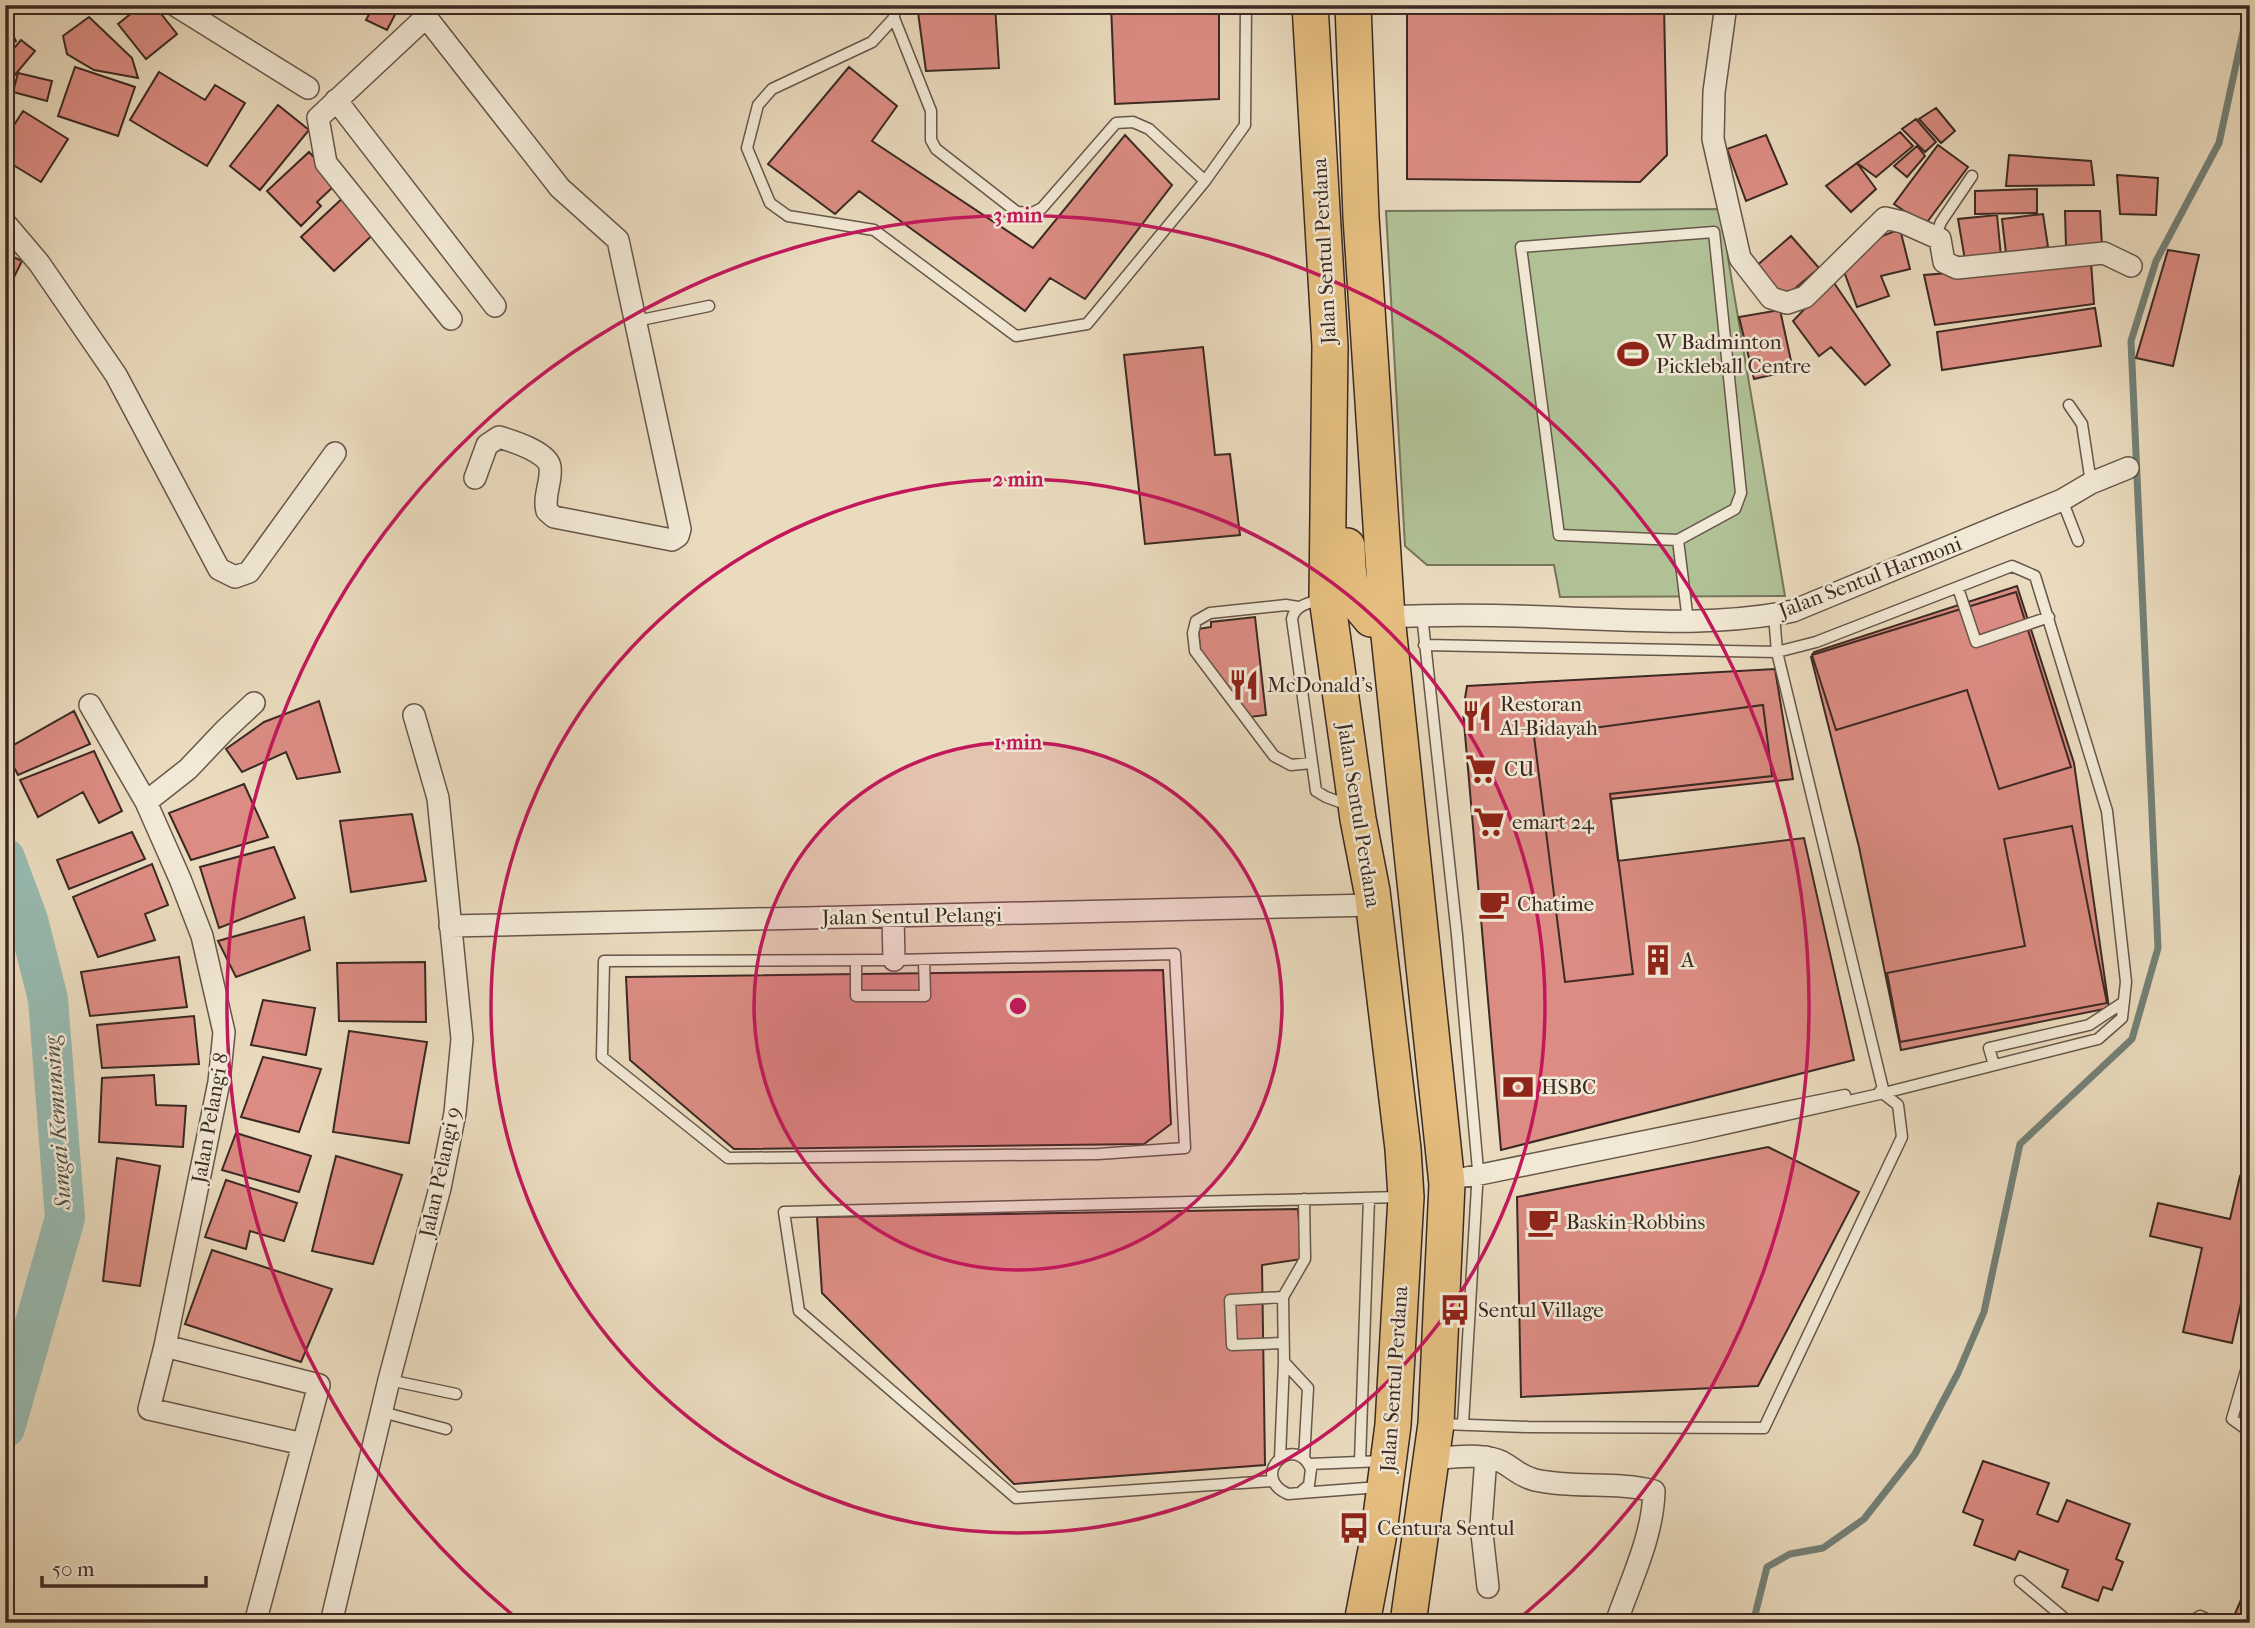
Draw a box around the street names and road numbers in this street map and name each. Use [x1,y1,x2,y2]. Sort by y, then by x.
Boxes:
street label: Jalan Sentul Perdana [1307,157,1341,347]
street label: Jalan Sentul Harmoni [1773,531,1965,624]
street label: Jalan Sentul Perdana [1332,719,1385,909]
street label: Jalan Sentul Pelangi [820,902,1002,930]
street label: Jalan Pelangi 8 [186,1051,233,1187]
street label: Jalan Pelangi 9 [414,1105,466,1241]
street label: Jalan Sentul Perdana [1375,1285,1413,1475]

